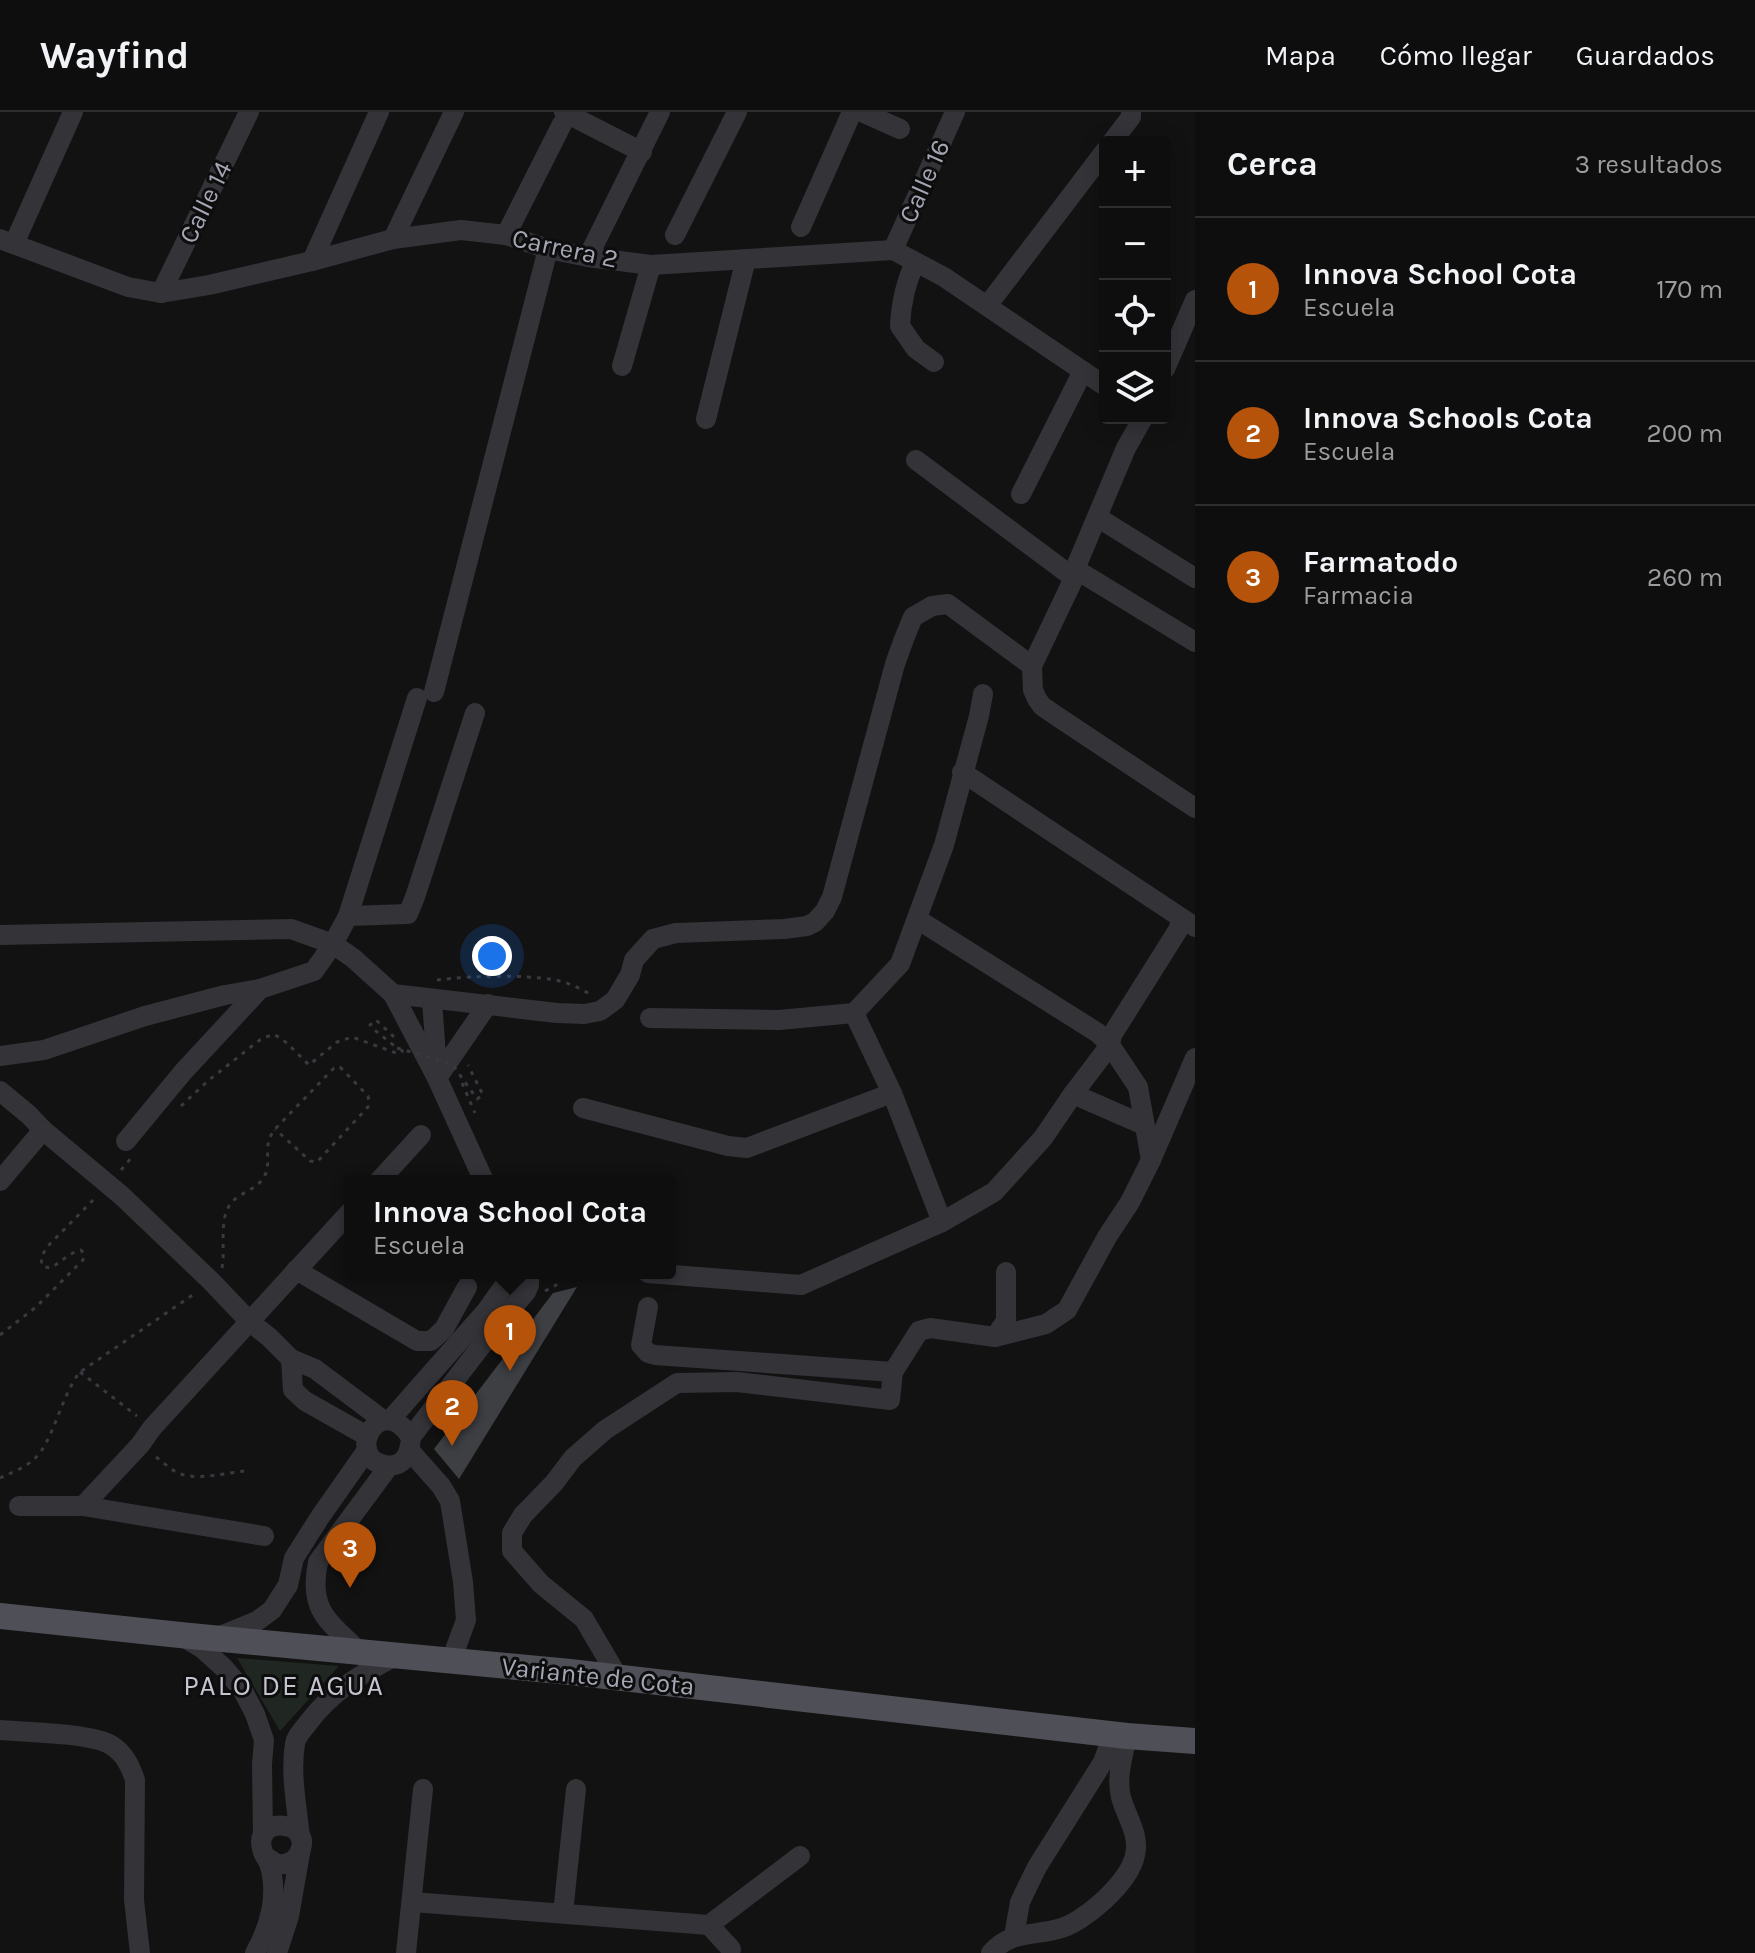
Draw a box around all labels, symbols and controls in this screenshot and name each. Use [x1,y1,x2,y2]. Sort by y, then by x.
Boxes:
text: Wayfind [40,33,189,78]
text: Mapa [1265,39,1336,72]
text: Cómo llegar [1380,39,1532,72]
text: Guardados [1576,39,1715,72]
street label: Calle 16 [892,135,956,228]
map controls [1099,136,1171,424]
button: + [1099,136,1171,208]
text: Cerca [1227,144,1318,184]
text: 3 resultados [1575,149,1723,180]
street label: Calle 14 [172,156,239,248]
button: − [1099,208,1171,280]
street label: Carrera 2 [509,222,621,275]
text: Innova School Cota [1303,256,1577,292]
text: 1 [1248,274,1258,305]
text: 170 m [1656,274,1723,305]
button: locate [1099,280,1171,352]
text: Escuela [1303,292,1395,323]
button: layers [1099,352,1171,424]
text: Innova Schools Cota [1303,400,1593,436]
text: 2 [1245,418,1261,449]
text: 200 m [1647,418,1723,449]
text: Escuela [1303,436,1395,467]
text: Farmatodo [1303,544,1458,580]
text: 3 [1245,562,1261,593]
text: 260 m [1647,562,1723,593]
text: Farmacia [1303,580,1414,611]
your location [472,936,512,976]
popup [344,1175,676,1279]
text: Innova School Cota [373,1194,647,1230]
text: Escuela [373,1230,465,1261]
pin: 1 [484,1305,536,1371]
pin: 2 [426,1380,478,1446]
pin: 3 [324,1522,376,1588]
street label: Variante de Cota [500,1651,696,1702]
district label: PALO DE AGUA [183,1669,385,1702]

